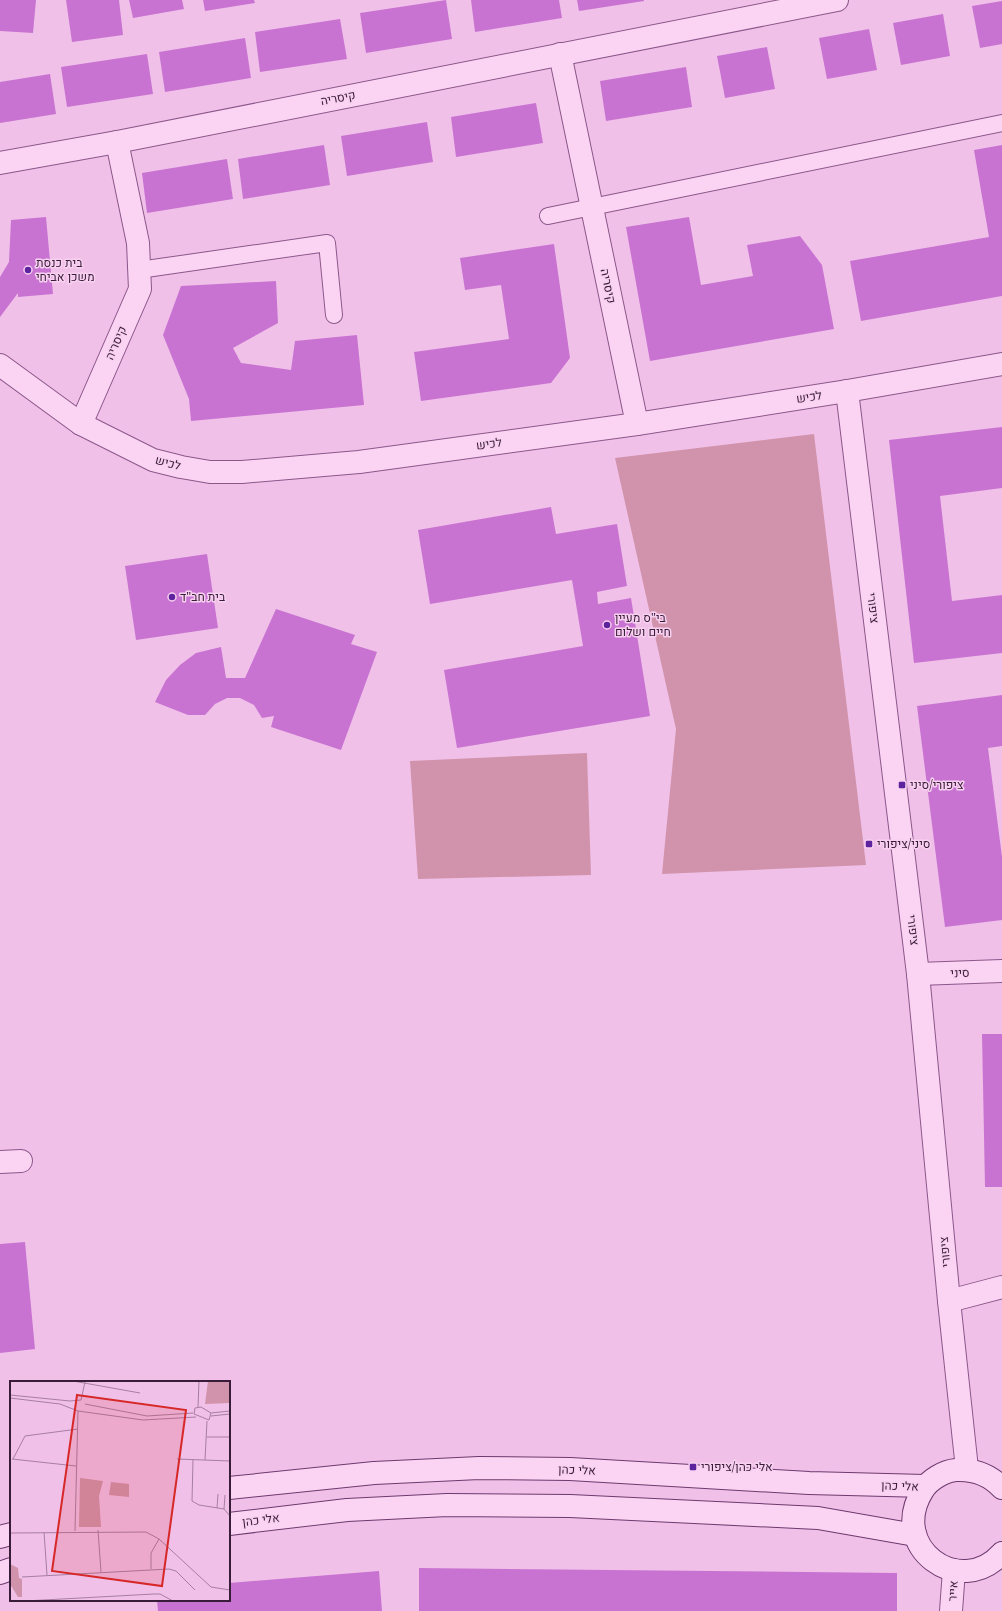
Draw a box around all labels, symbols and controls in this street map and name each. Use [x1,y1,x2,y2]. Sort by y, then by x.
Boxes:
street label: קיסריה [319,86,357,109]
place label: בית כנסת משכן אביחי [36,254,95,285]
marker: בית כנסת משכן אביחי [23,265,33,275]
street label: קיסריה [597,267,620,305]
street label: קיסריה [101,323,130,362]
street label: לכיש [795,386,823,407]
street label: לכיש [475,433,503,454]
street label: לכיש [153,451,183,474]
place label: בית חב"ד [180,588,226,605]
marker: בית חב"ד [167,592,177,602]
street label: ציפורי [863,592,884,625]
place label: בי"ס מעיין חיים ושלום [615,609,671,640]
marker: בי"ס מעיין חיים ושלום [602,620,612,630]
place label: ציפורי/סיני [910,776,964,793]
marker: ציפורי/סיני [897,780,907,790]
place label: סיני/ציפורי [877,835,930,852]
marker: סיני/ציפורי [864,839,874,849]
street label: ציפורי [903,914,924,947]
street label: סיני [950,964,970,981]
street label: ציפורי [935,1236,954,1268]
inset map [10,1381,230,1601]
place label: אלי כהן/ציפורי [701,1458,773,1475]
street label: אלי כהן [558,1460,596,1479]
marker: אלי כהן/ציפורי [688,1462,698,1472]
street label: אלי כהן [881,1476,919,1495]
street label: אלי כהן [241,1509,281,1530]
street label: אייר [943,1580,962,1602]

